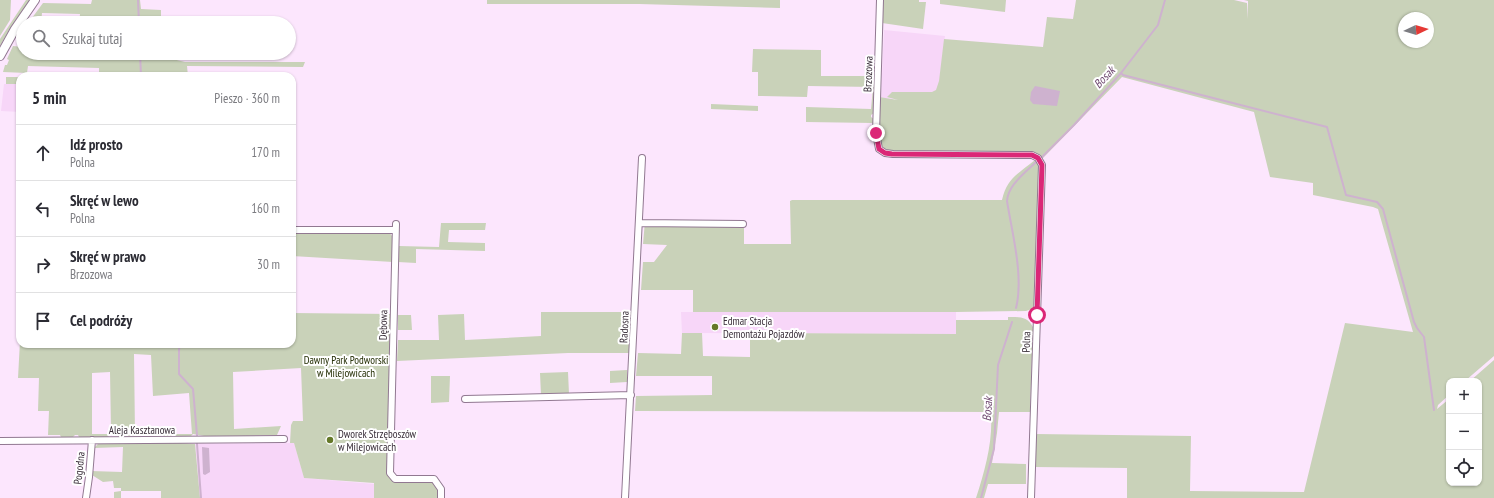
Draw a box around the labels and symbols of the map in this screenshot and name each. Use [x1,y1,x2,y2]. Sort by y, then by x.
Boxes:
north arrow [1398,12,1434,48]
street label: Brzozowa [860,56,876,92]
water label: Bosak [1090,62,1119,91]
route end [867,124,885,142]
route start [1028,306,1046,324]
street label: Dębowa [376,310,390,340]
street label: Radosna [616,311,632,343]
place label: Edmar Stacja Demontażu Pojazdów [723,314,805,341]
marker: Edmar Stacja Demontażu Pojazdów [710,322,720,332]
street label: Polna [1019,331,1033,353]
park label: Dawny Park Podworski w Milejowicach [304,353,388,380]
water label: Bosak [979,395,995,422]
street label: Aleja Kasztanowa [109,423,175,437]
place label: Dworek Strzęboszów w Milejowicach [338,427,417,454]
marker: Dworek Strzęboszów w Milejowicach [325,435,335,445]
street label: Pogodna [70,451,88,485]

